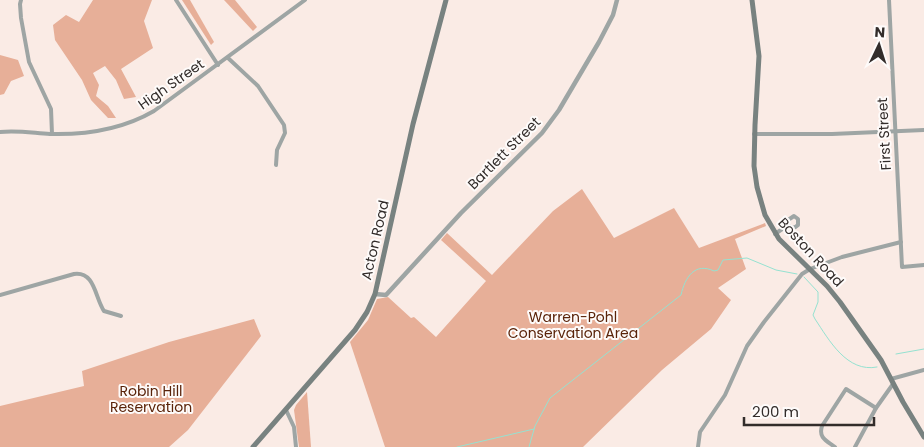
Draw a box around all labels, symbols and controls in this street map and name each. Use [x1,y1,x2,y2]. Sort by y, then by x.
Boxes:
north arrow [854,20,904,70]
text: N [874,22,886,42]
street label: High Street [134,54,208,114]
street label: First Street [872,97,896,171]
street label: Bartlett Street [463,112,545,194]
street label: Acton Road [356,198,394,282]
street label: Boston Road [774,213,848,291]
park label: Warren-Pohl Conservation Area [508,307,638,343]
park label: Robin Hill Reservation [110,381,192,417]
scale bar [744,394,874,426]
text: 200 m [752,401,799,422]

